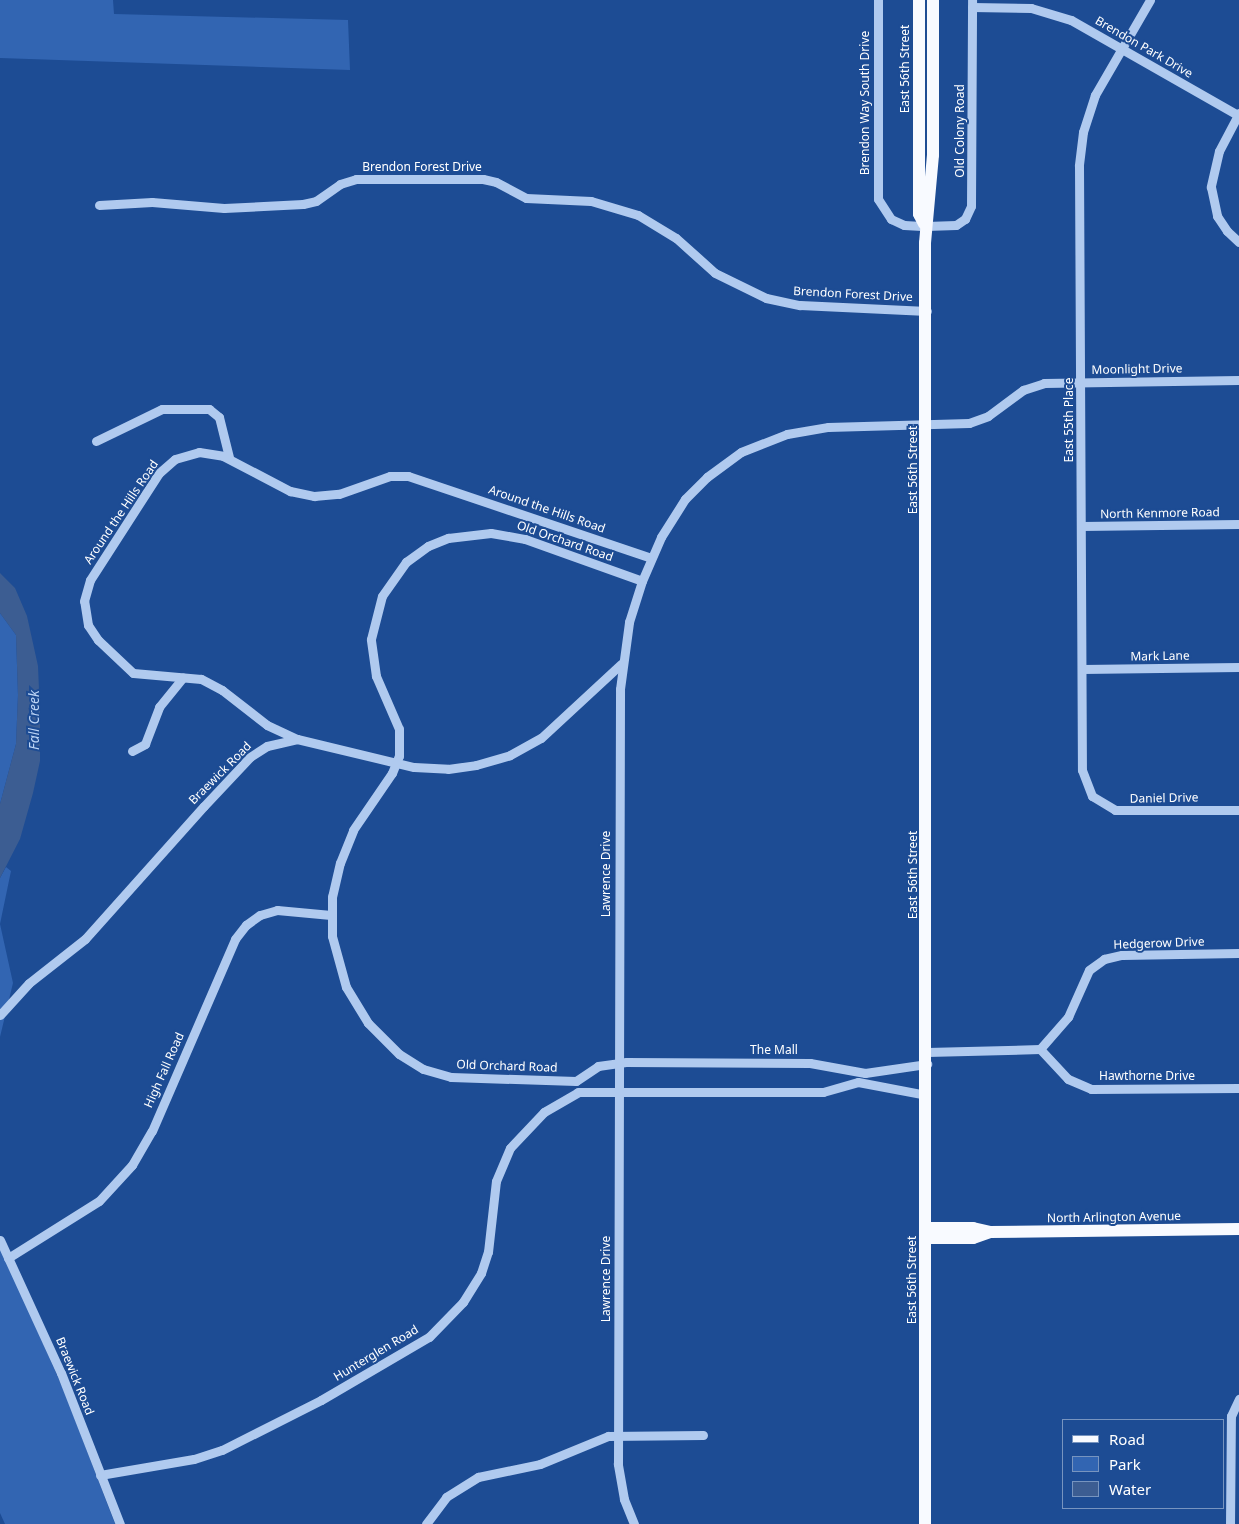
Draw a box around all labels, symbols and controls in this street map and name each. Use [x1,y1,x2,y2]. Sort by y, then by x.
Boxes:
street label: Brendon Park Drive [1093,13,1195,81]
street label: East 56th Street [898,25,912,113]
street label: Brendon Way South Drive [858,31,872,175]
street label: Old Colony Road [953,84,967,178]
street label: Brendon Forest Drive [362,160,482,174]
street label: Brendon Forest Drive [793,284,913,304]
street label: Moonlight Drive [1091,361,1183,377]
street label: East 55th Place [1062,378,1076,462]
street label: East 56th Street [906,426,920,514]
street label: Around the Hills Road [81,457,161,567]
street label: Around the Hills Road [487,482,607,536]
street label: North Kenmore Road [1100,505,1220,521]
street label: Old Orchard Road [515,518,615,564]
street label: Mark Lane [1130,648,1190,664]
water label: Fall Creek [26,690,42,750]
street label: Braewick Road [186,739,254,807]
street label: Daniel Drive [1130,790,1198,806]
street label: Lawrence Drive [599,831,613,917]
street label: East 56th Street [906,831,920,919]
street label: Hedgerow Drive [1113,934,1205,952]
street label: High Fall Road [141,1030,187,1110]
street label: The Mall [750,1043,798,1057]
street label: Old Orchard Road [456,1057,558,1075]
street label: Hawthorne Drive [1099,1069,1195,1083]
street label: North Arlington Avenue [1047,1209,1181,1225]
street label: Lawrence Drive [599,1236,613,1322]
street label: East 56th Street [905,1236,919,1324]
street label: Hunterglen Road [331,1322,421,1384]
street label: Braewick Road [53,1335,97,1417]
legend [1062,1419,1224,1509]
text: Road [1109,1429,1145,1449]
text: Park [1109,1454,1141,1474]
text: Water [1109,1479,1151,1499]

